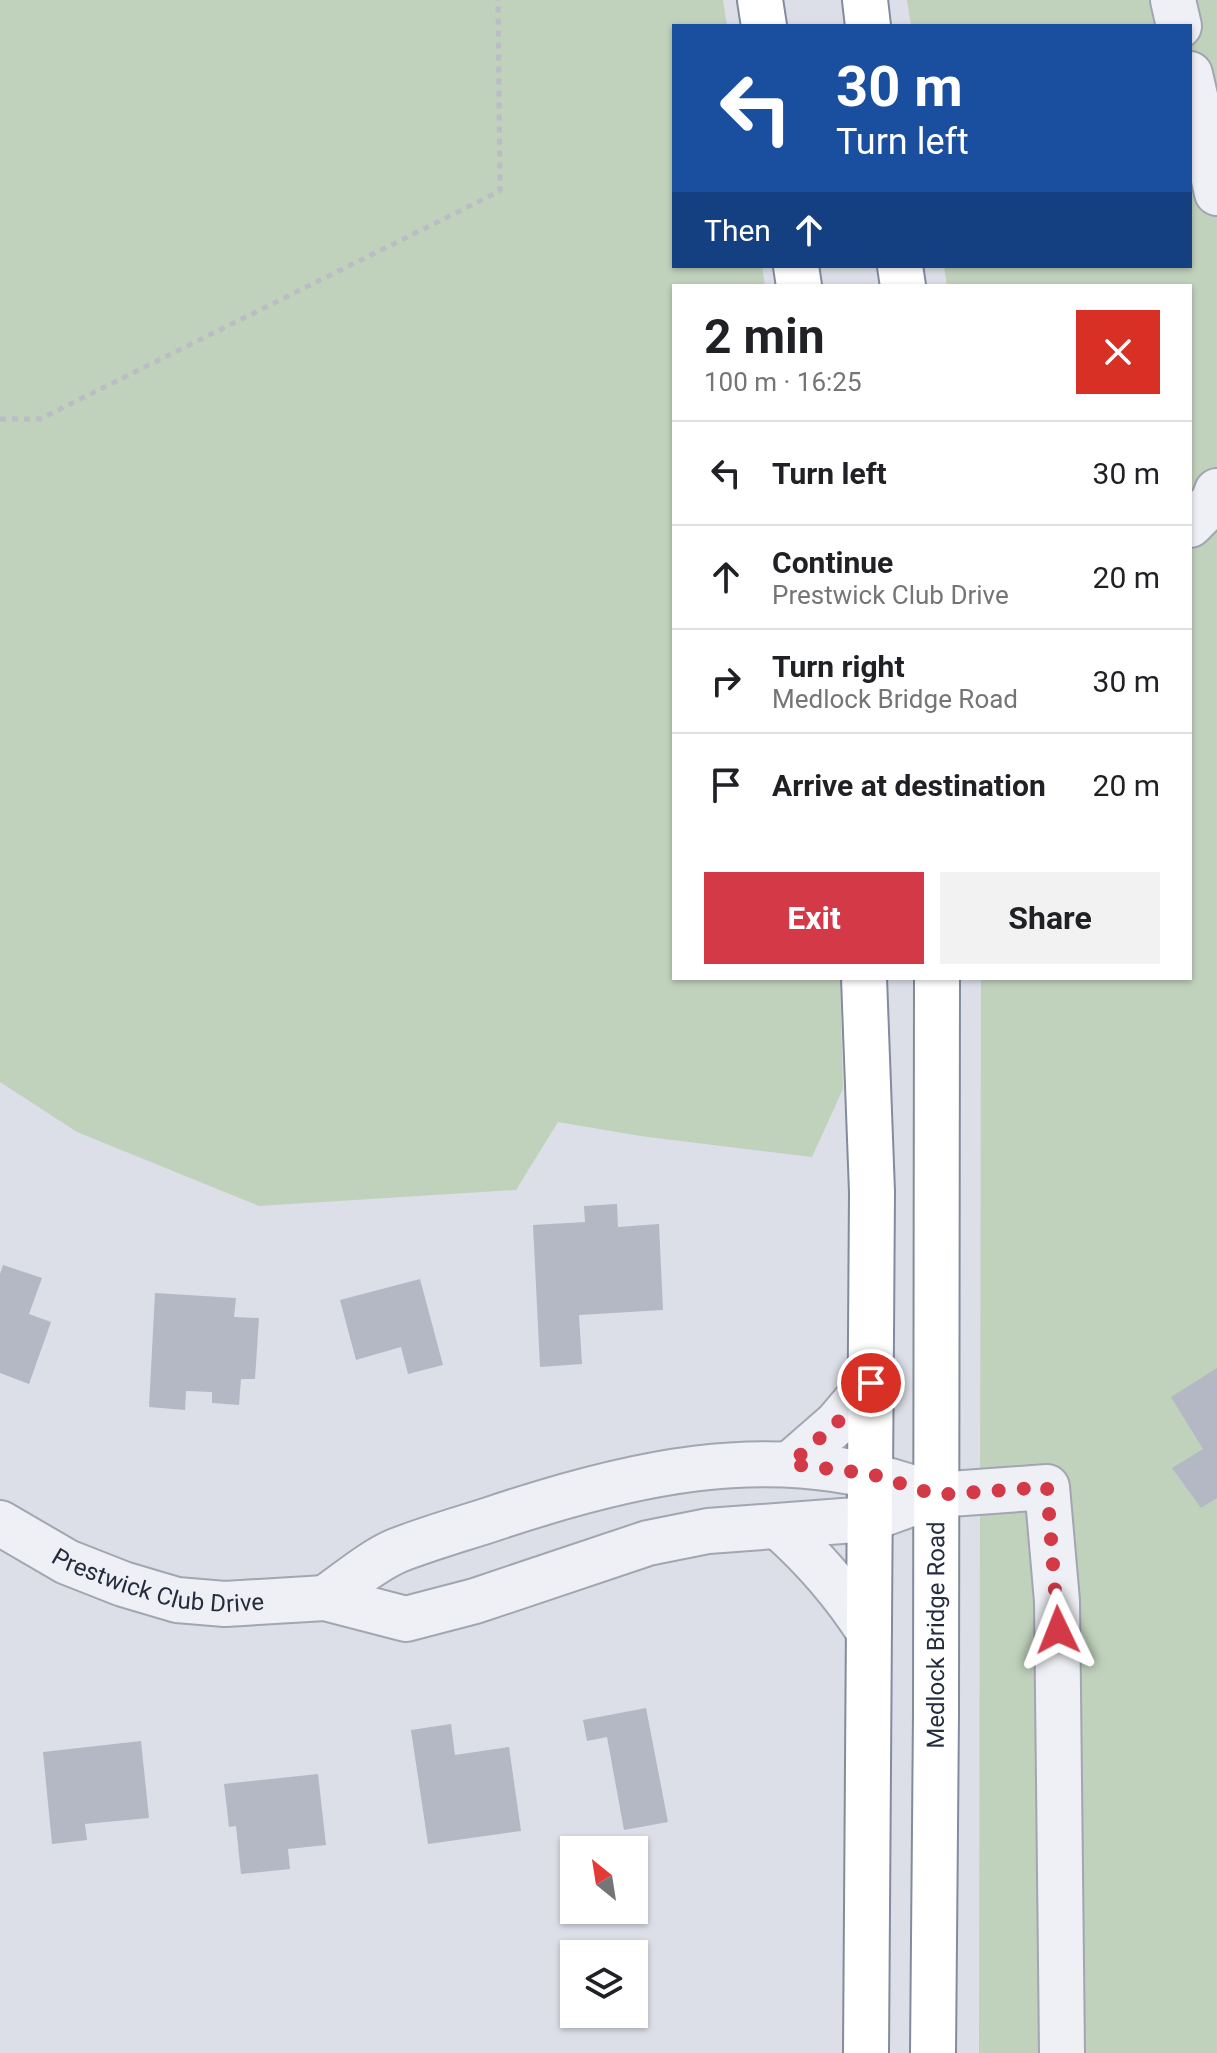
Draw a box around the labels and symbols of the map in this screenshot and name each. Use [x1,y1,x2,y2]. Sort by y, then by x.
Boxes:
pin [837,1349,905,1417]
street label: Medlock Bridge Road [922,1521,950,1749]
street label: Prestwick Club Drive [47,1542,265,1618]
position arrow [1016,1588,1100,1672]
north arrow [560,1836,648,1924]

